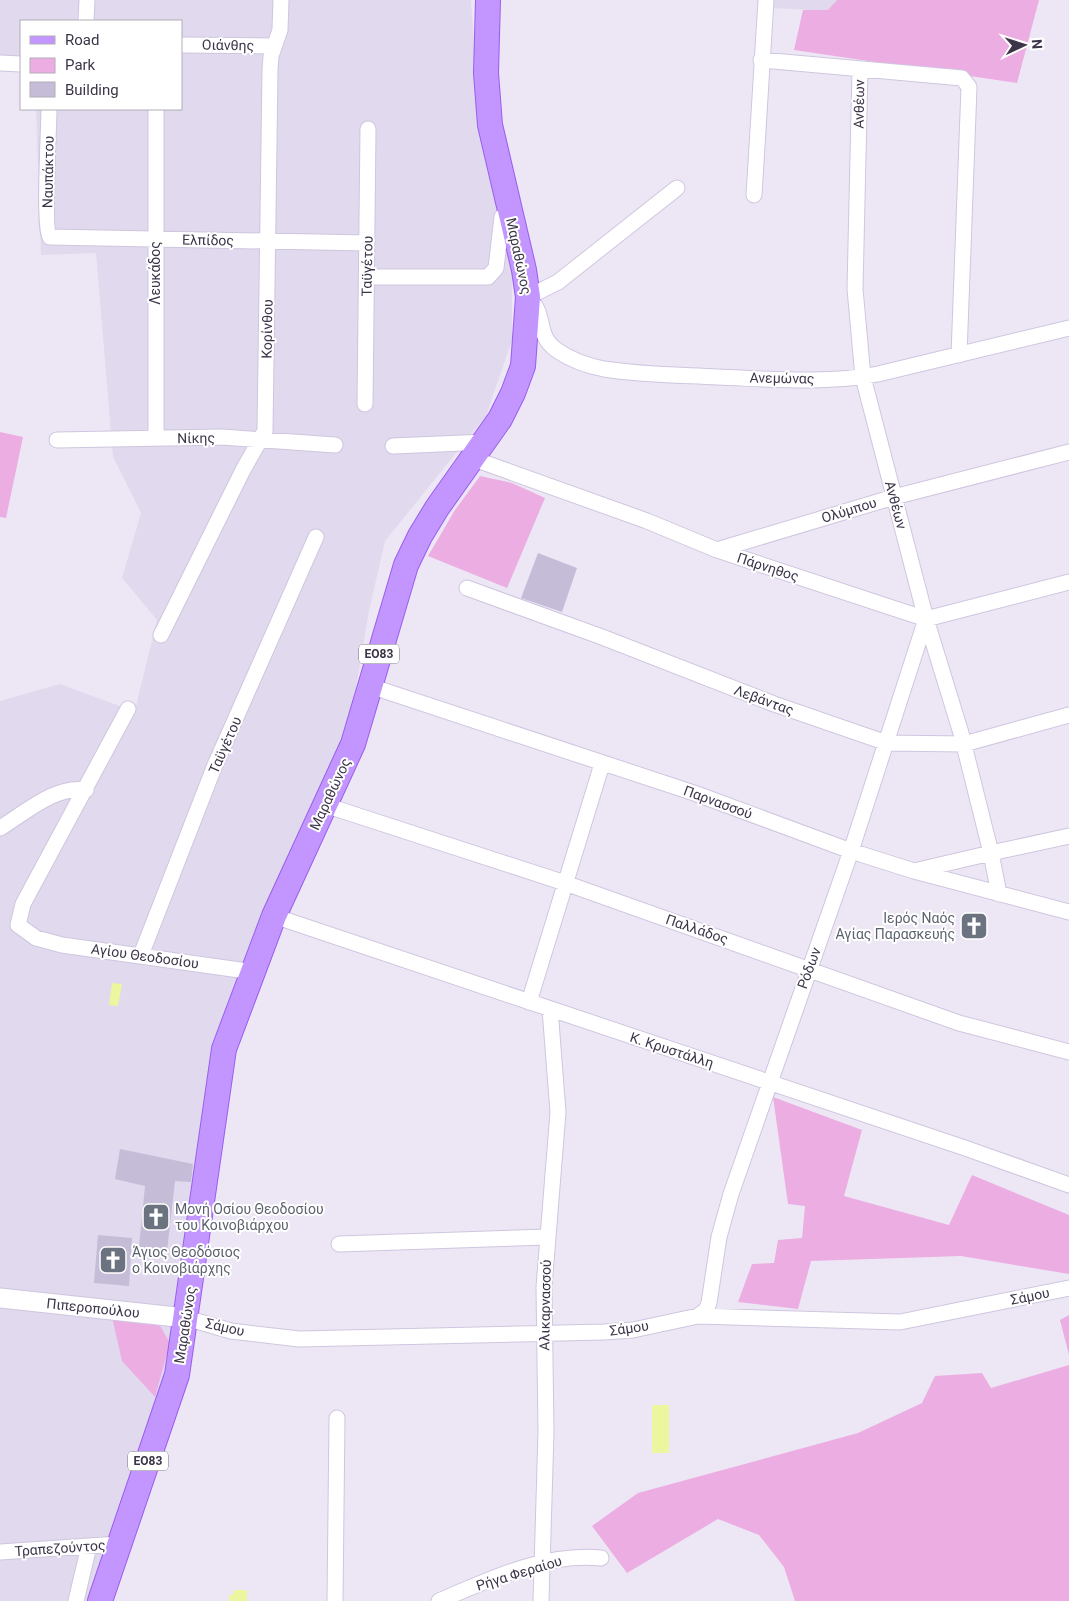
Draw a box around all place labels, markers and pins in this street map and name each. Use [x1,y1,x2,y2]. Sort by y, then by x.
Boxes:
place label: Ιερός Ναός Αγίας Παρασκευής [836,910,955,942]
church icon: Ιερός Ναός Αγίας Παρασκευής [959,911,989,941]
place label: Μονή Οσίου Θεοδοσίου του Κοινοβιάρχου [175,1201,324,1233]
church icon: Μονή Οσίου Θεοδοσίου του Κοινοβιάρχου [141,1202,171,1232]
place label: Άγιος Θεοδόσιος ο Κοινοβιάρχης [132,1244,240,1276]
church icon: Άγιος Θεοδόσιος ο Κοινοβιάρχης [98,1245,128,1275]

